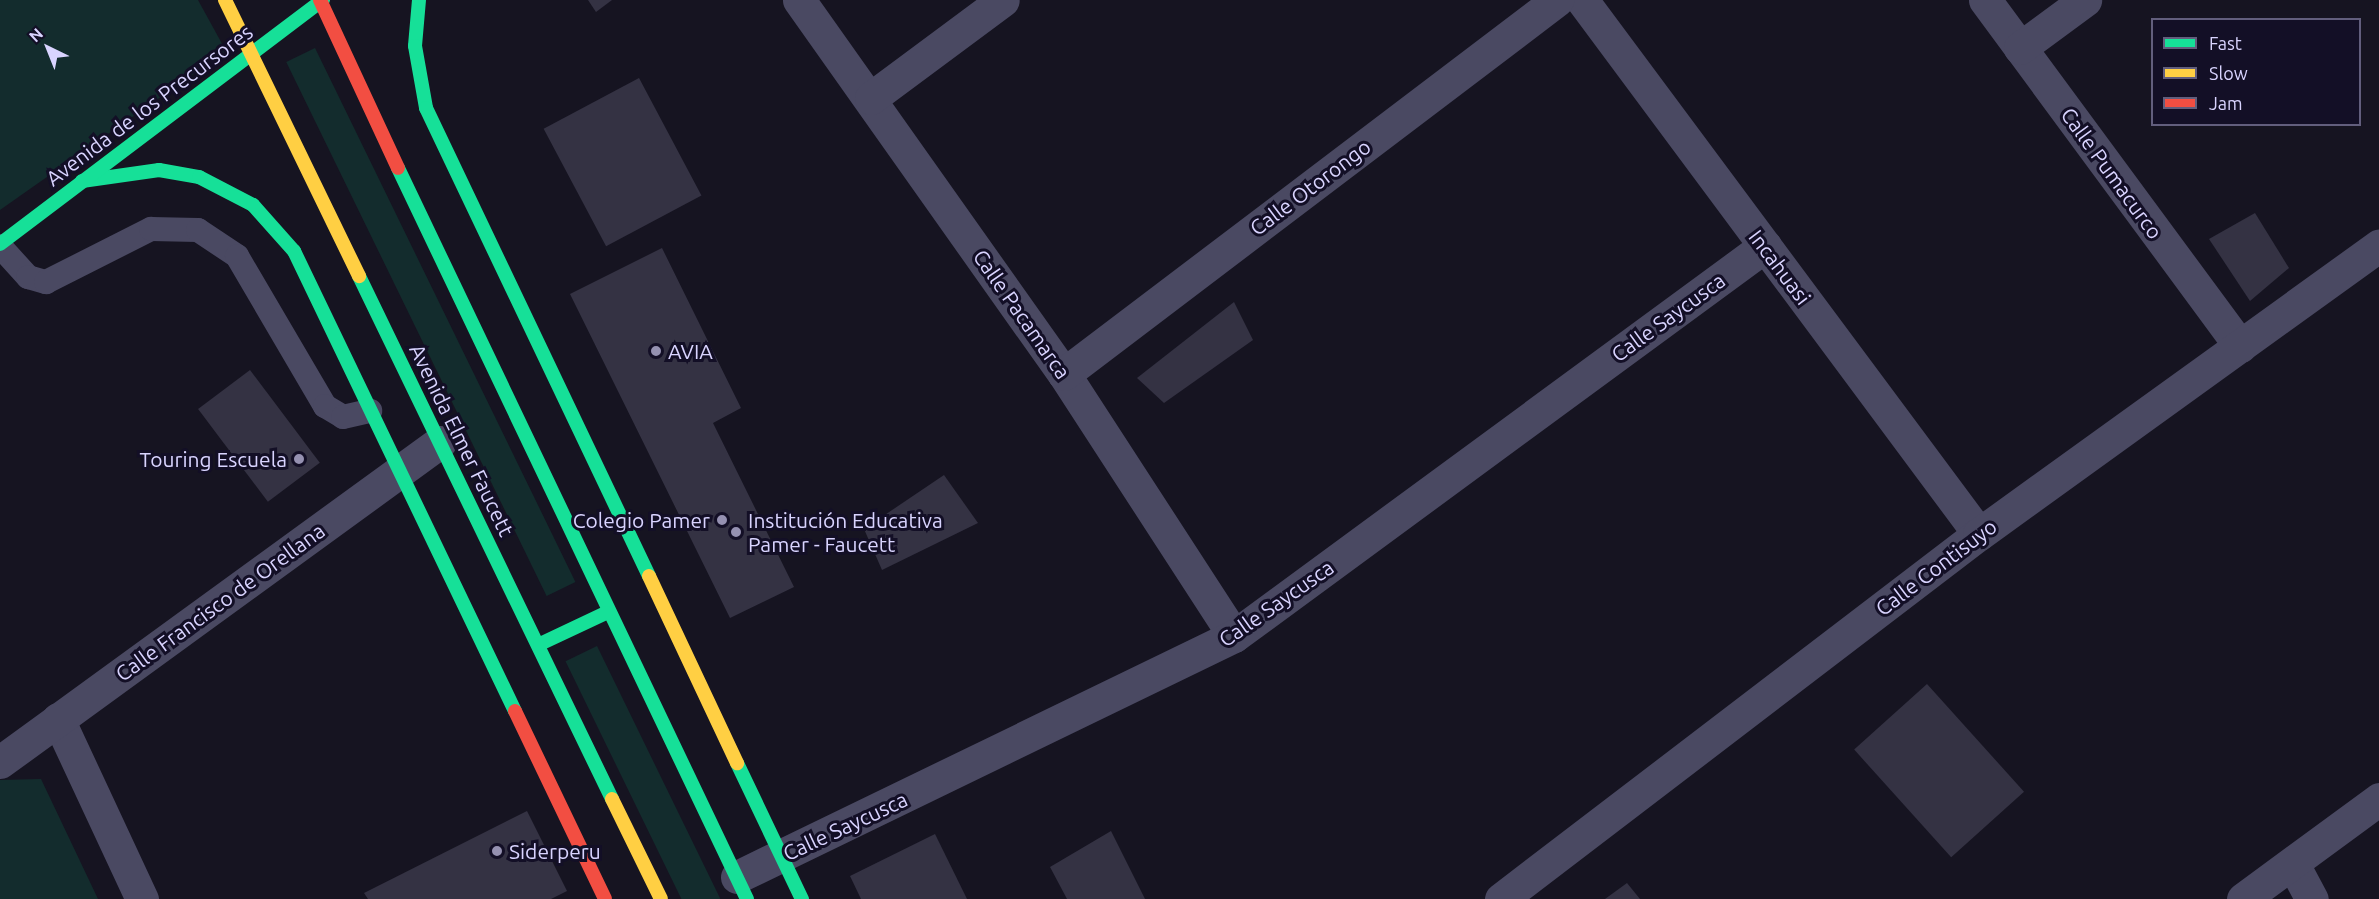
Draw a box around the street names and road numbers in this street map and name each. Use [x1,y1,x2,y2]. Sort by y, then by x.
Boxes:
street label: Avenida de los Precursores [41,19,257,191]
street label: Calle Pumacurco [2056,102,2168,244]
street label: Calle Otorongo [1245,133,1375,241]
street label: Incahuasi [1744,225,1816,309]
street label: Calle Pacamarca [968,244,1076,384]
street label: Calle Saycusca [1606,267,1730,367]
street label: Avenida Elmer Faucett [404,340,520,540]
street label: Calle Contisuyo [1871,513,2001,621]
street label: Calle Francisco de Orellana [110,518,330,686]
street label: Calle Saycusca [1214,554,1338,652]
street label: Calle Saycusca [779,786,911,866]

